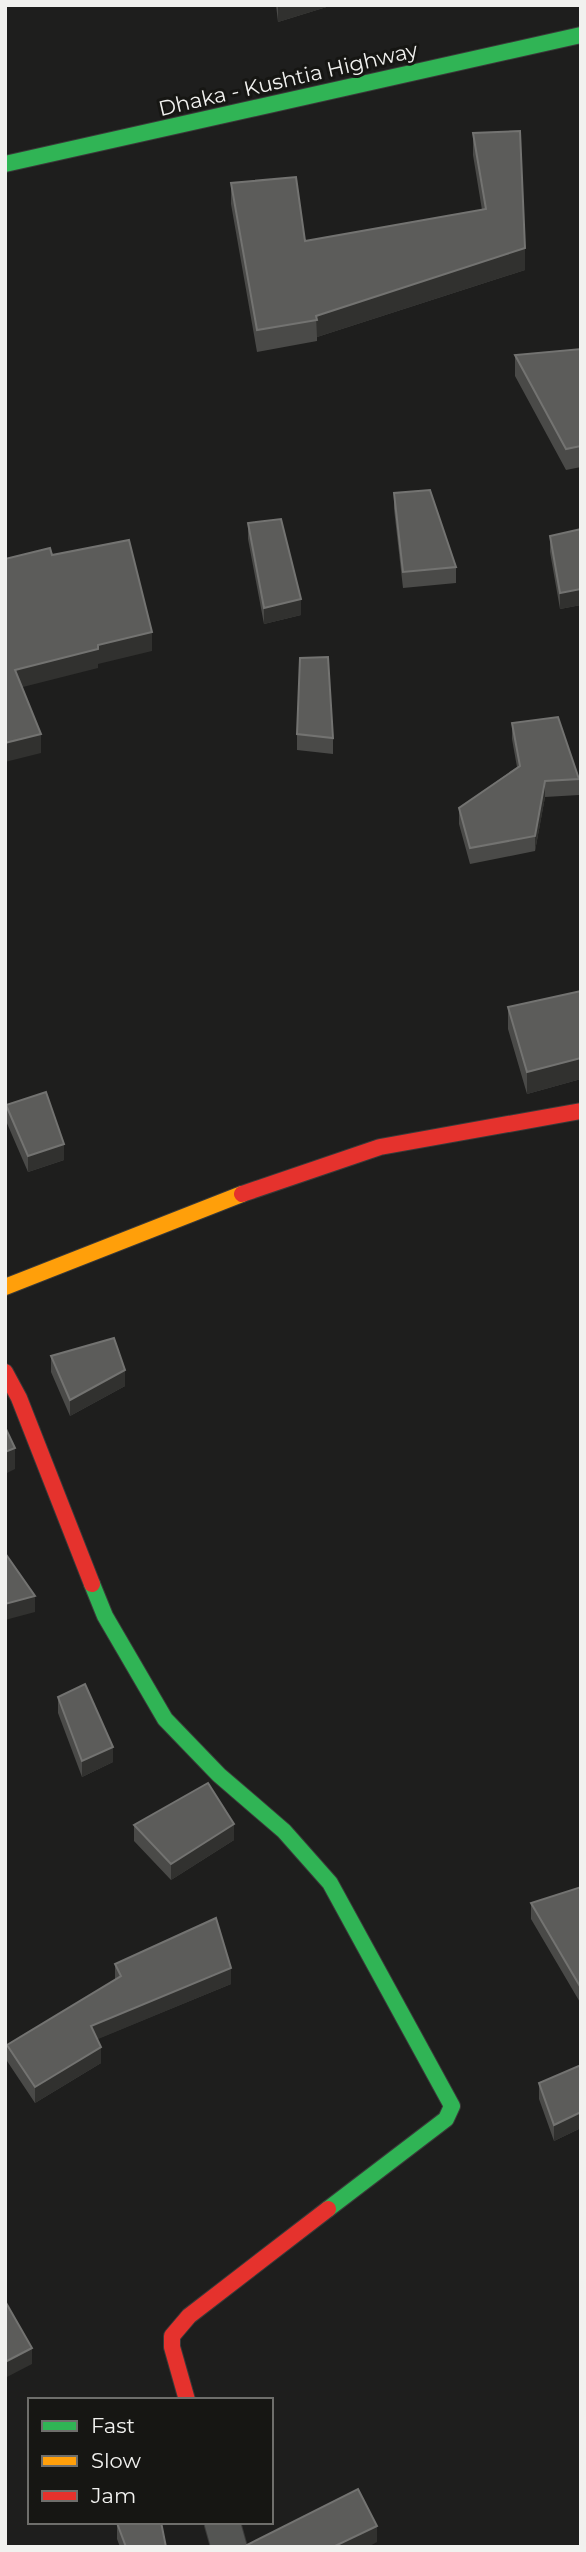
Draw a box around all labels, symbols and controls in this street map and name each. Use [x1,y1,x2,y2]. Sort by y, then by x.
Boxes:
street label: Dhaka - Kushtia Highway [156,37,421,121]
legend [28,2398,273,2524]
text: Fast [91,2413,135,2438]
text: Slow [91,2448,141,2473]
text: Jam [90,2483,136,2508]

